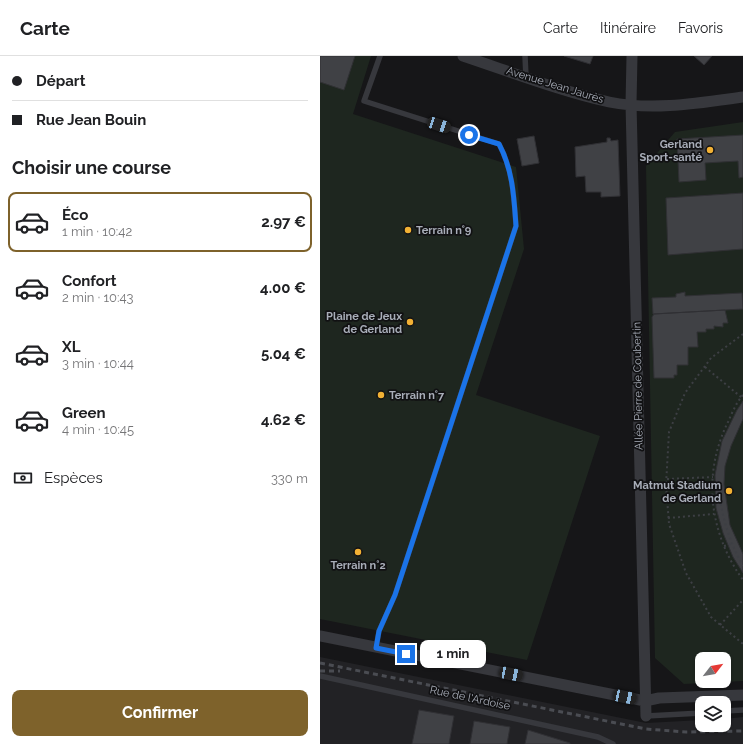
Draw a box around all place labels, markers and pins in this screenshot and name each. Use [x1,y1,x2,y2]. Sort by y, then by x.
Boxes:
place label: Gerland Sport-santé [639,138,702,164]
marker: Gerland Sport-santé [705,145,715,155]
place label: Terrain n°9 [416,224,472,237]
marker: Terrain n°9 [403,225,413,235]
place label: Plaine de Jeux de Gerland [326,310,402,336]
marker: Plaine de Jeux de Gerland [405,317,415,327]
place label: Terrain n°7 [389,389,445,402]
marker: Terrain n°7 [376,390,386,400]
place label: Matmut Stadium de Gerland [633,479,721,505]
marker: Matmut Stadium de Gerland [724,486,734,496]
marker: Terrain n°2 [353,547,363,557]
place label: Terrain n°2 [330,559,386,572]

